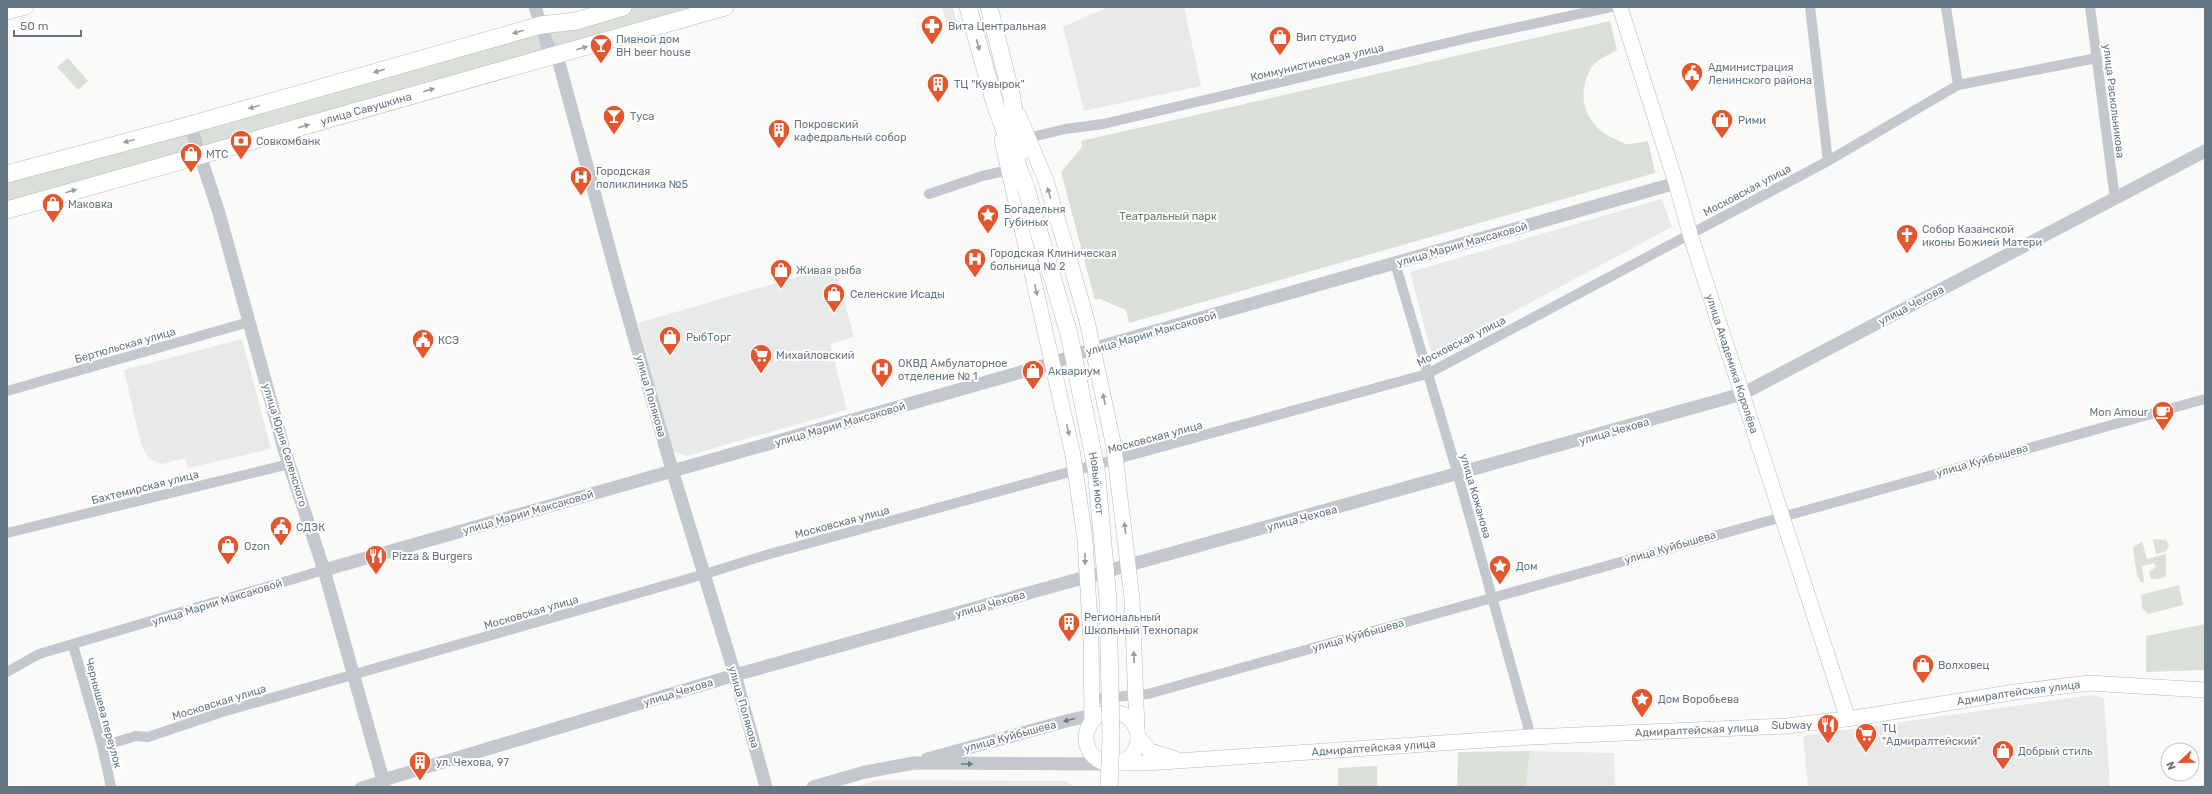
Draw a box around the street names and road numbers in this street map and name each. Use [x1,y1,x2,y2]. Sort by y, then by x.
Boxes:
street label: Коммунистическая улица [1249,41,1385,84]
street label: улица Раскольникова [2100,43,2127,159]
street label: улица Савушкина [319,90,413,128]
street label: Московская улица [1701,162,1793,219]
street label: улица Марии Максаковой [1395,220,1529,269]
street label: улица Чехова [1876,283,1946,328]
street label: улица Академика Королёва [1703,292,1761,435]
street label: улица Марии Максаковой [1084,309,1218,358]
street label: Московская улица [1415,313,1508,369]
street label: Бертюльская улица [73,325,177,366]
street label: улица Полякова [633,354,668,439]
street label: улица Юрия Селенского [260,382,310,508]
street label: улица Марии Максаковой [773,400,907,449]
street label: улица Чехова [1578,415,1651,448]
street label: Московская улица [1106,419,1204,456]
street label: улица Куйбышева [1935,441,2029,480]
street label: Новый мост [1086,451,1106,515]
street label: улица Кожанова [1457,452,1494,540]
street label: Бахтемирская улица [90,468,200,507]
street label: улица Марии Максаковой [461,488,595,537]
street label: улица Чехова [1266,503,1339,534]
street label: Московская улица [793,504,891,541]
street label: улица Куйбышева [1623,528,1717,567]
street label: улица Марии Максаковой [150,576,284,629]
street label: улица Чехова [954,588,1027,621]
street label: Московская улица [482,593,580,632]
street label: улица Куйбышева [1311,616,1405,655]
street label: Чернышева переулок [83,657,125,770]
street label: улица Полякова [726,665,761,750]
street label: улица Чехова [642,676,715,709]
street label: Адмиралтейская улица [1956,678,2081,708]
street label: Московская улица [171,682,268,723]
street label: улица Куйбышева [963,718,1058,755]
street label: Адмиралтейская улица [1635,721,1759,740]
street label: Адмиралтейская улица [1311,737,1436,759]

